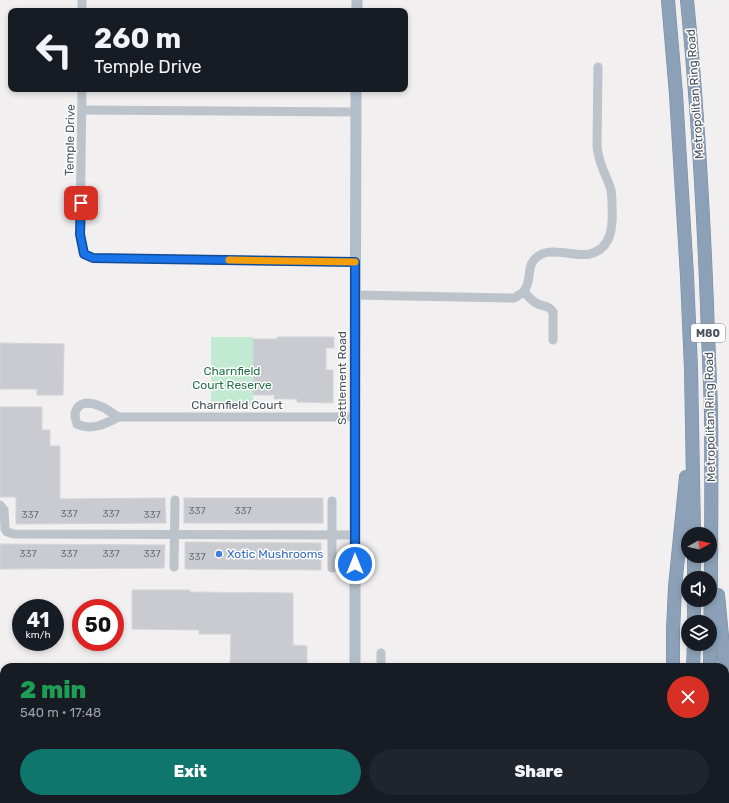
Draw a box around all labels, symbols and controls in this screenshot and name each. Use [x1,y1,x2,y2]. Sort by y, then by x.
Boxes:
text: 260 m [94,22,181,55]
icon: left [28,24,80,76]
street label: Metropolitan Ring Road [683,29,707,159]
text: Temple Drive [94,56,202,78]
street label: Temple Drive [62,104,78,176]
pin [64,186,98,220]
icon: arrive [70,192,92,214]
road number: M80 [691,324,725,342]
street label: Settlement Road [335,331,349,425]
street label: Metropolitan Ring Road [702,352,718,482]
park label: Charnfield Court Reserve [192,364,272,392]
street label: Charnfield Court [191,398,283,412]
house number: 337 [188,505,206,517]
house number: 337 [234,505,252,517]
house number: 337 [60,508,78,520]
house number: 337 [102,508,120,520]
house number: 337 [21,509,39,521]
house number: 337 [143,509,161,521]
north arrow [681,527,717,563]
map controls [681,527,717,651]
position arrow [334,543,376,585]
place label: Xotic Mushrooms [227,547,324,561]
house number: 337 [19,548,37,560]
house number: 337 [60,548,78,560]
house number: 337 [102,548,120,560]
house number: 337 [143,548,161,560]
marker: Xotic Mushrooms [214,549,224,559]
house number: 337 [188,551,206,563]
button: sound [681,571,717,607]
speed limit sign: 50 [72,599,124,651]
text: 41 [26,608,50,632]
button: layers [681,615,717,651]
text: km/h [26,629,50,641]
text: 2 min [20,676,86,704]
button: close [667,676,709,718]
text: 540 m · 17:48 [20,705,101,720]
button: Exit [20,749,361,795]
button: Share [369,749,709,795]

